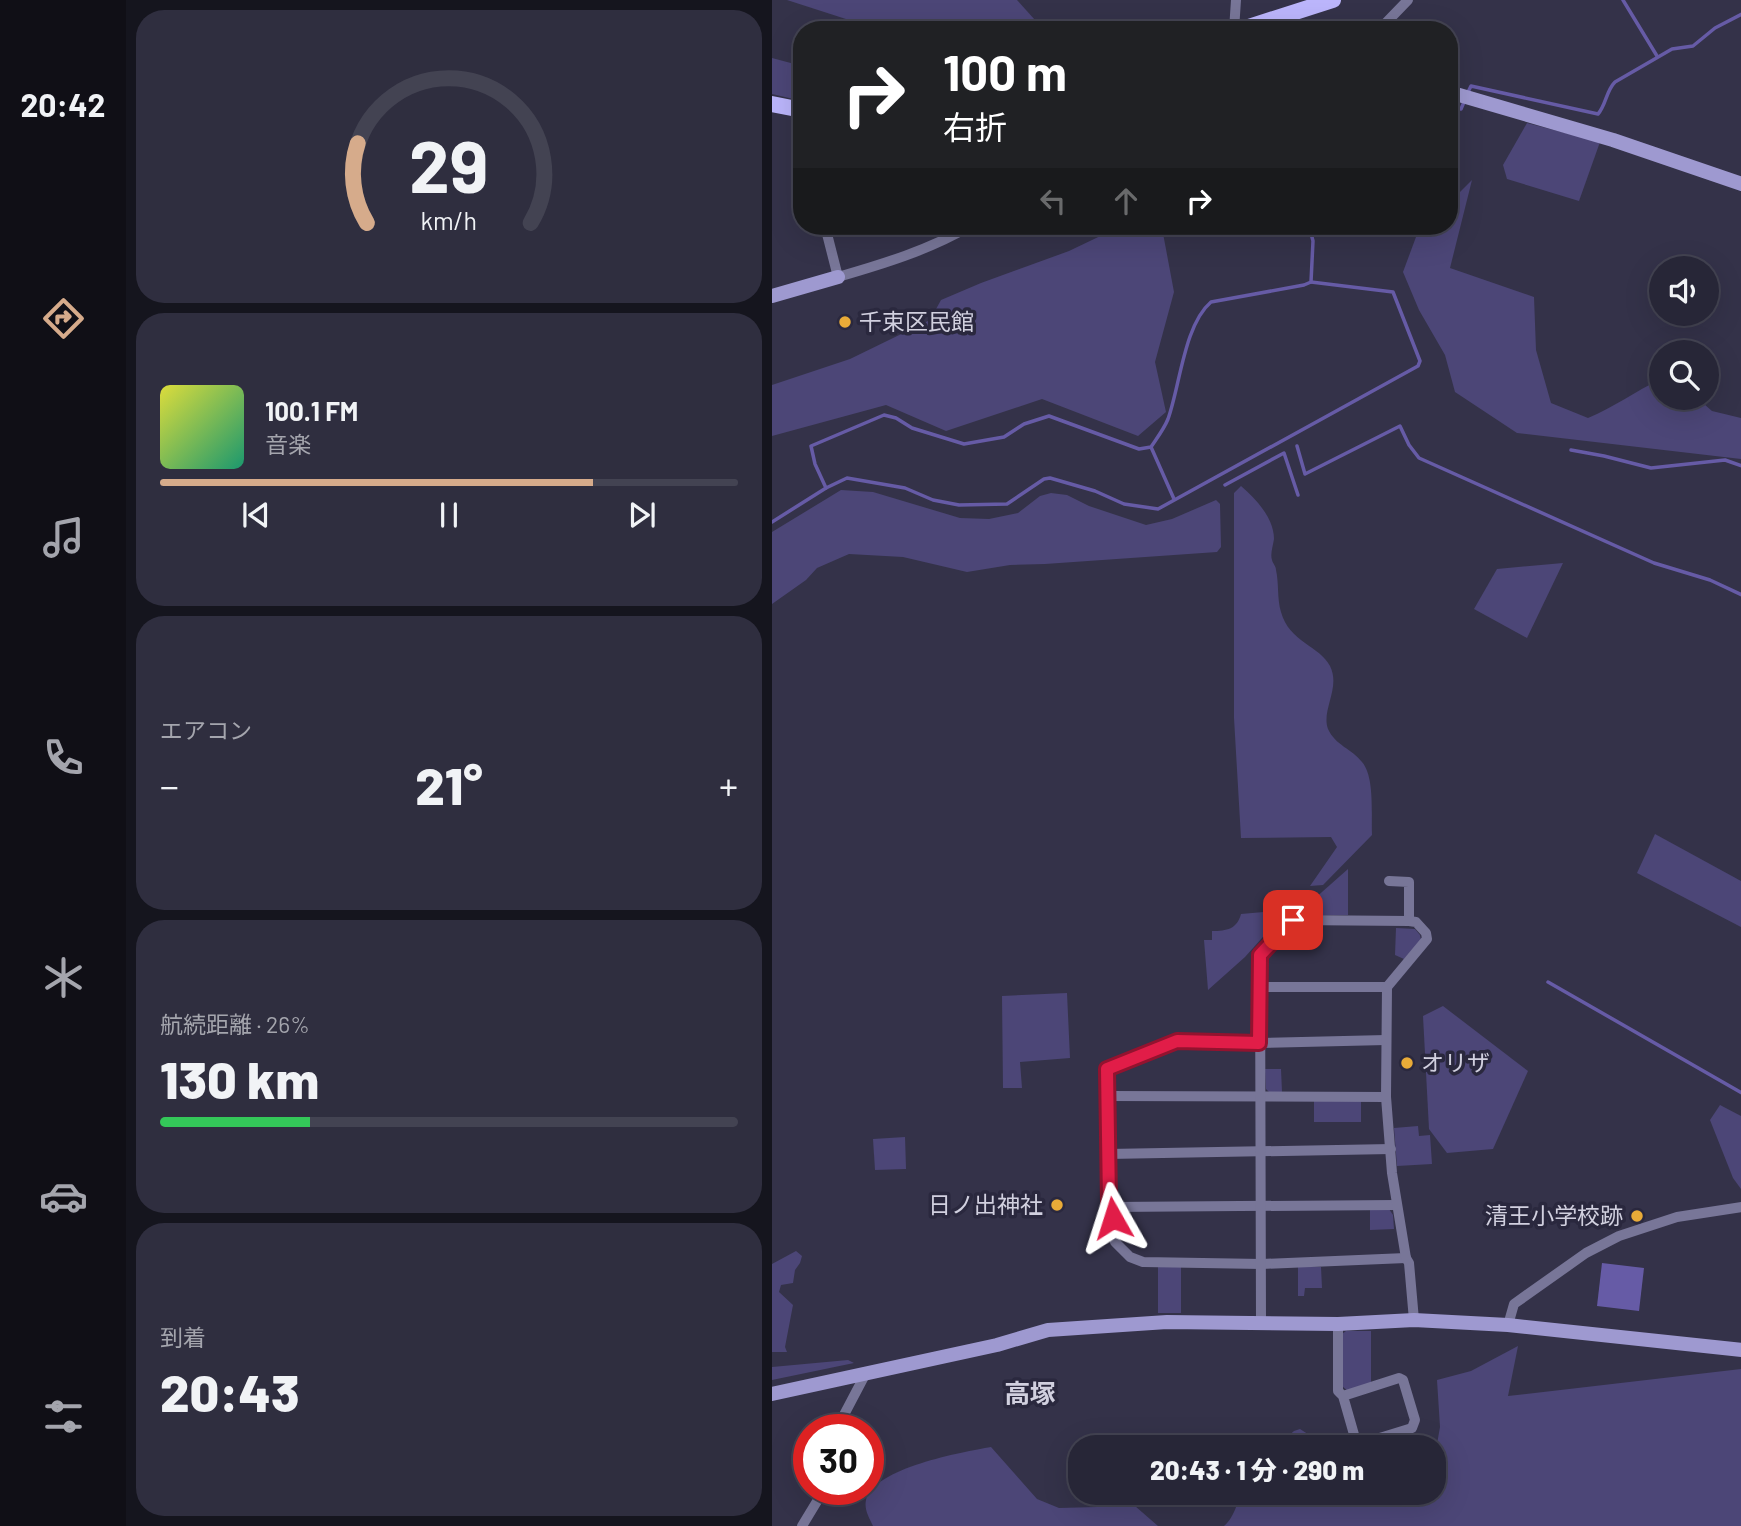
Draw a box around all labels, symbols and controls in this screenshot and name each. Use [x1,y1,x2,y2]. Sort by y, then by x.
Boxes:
text: 100 m [943,42,1067,101]
icon: right [828,49,919,140]
text: 20:42 [20,85,106,123]
text: 右折 [943,107,1007,145]
text: 29 [409,120,489,208]
icon: left [1034,182,1072,220]
icon: ahead [1107,182,1145,220]
icon: right [1180,182,1218,220]
text: km/h [421,204,477,234]
map controls [1649,256,1719,410]
button: sound [1649,256,1719,326]
icon: directions [39,294,88,343]
place label: 千束区民館 [859,307,974,335]
marker: 千束区民館 [837,314,853,330]
button: search [1649,340,1719,410]
text: 100.1 FM [265,395,358,426]
text: 音楽 [265,430,311,458]
icon: previous [237,496,275,534]
icon: pause [430,496,468,534]
icon: next [623,496,661,534]
icon: music [39,513,88,562]
text: エアコン [160,716,252,744]
icon: phone [39,733,88,782]
text: 21° [415,753,483,815]
text: − [160,762,179,808]
text: + [719,762,738,808]
pin [1263,890,1323,950]
icon: arrive [1274,901,1312,939]
icon: climate [39,953,88,1002]
text: 航続距離 · 26% [160,1010,310,1038]
text: 130 km [160,1047,319,1109]
place label: オリザ [1421,1048,1490,1076]
marker: オリザ [1399,1055,1415,1071]
icon: car [39,1172,88,1221]
position arrow [1076,1181,1150,1255]
place label: 日ノ出神社 [928,1190,1043,1218]
marker: 日ノ出神社 [1049,1197,1065,1213]
place label: 清王小学校跡 [1485,1201,1623,1229]
marker: 清王小学校跡 [1629,1208,1645,1224]
text: 到着 [160,1323,206,1351]
text: 20:43 [160,1360,300,1422]
district label: 高塚 [1004,1377,1056,1408]
icon: filters [39,1392,88,1441]
speed limit sign: 30 [793,1414,884,1505]
text: 20:43 · 1 分 · 290 m [1150,1454,1364,1485]

